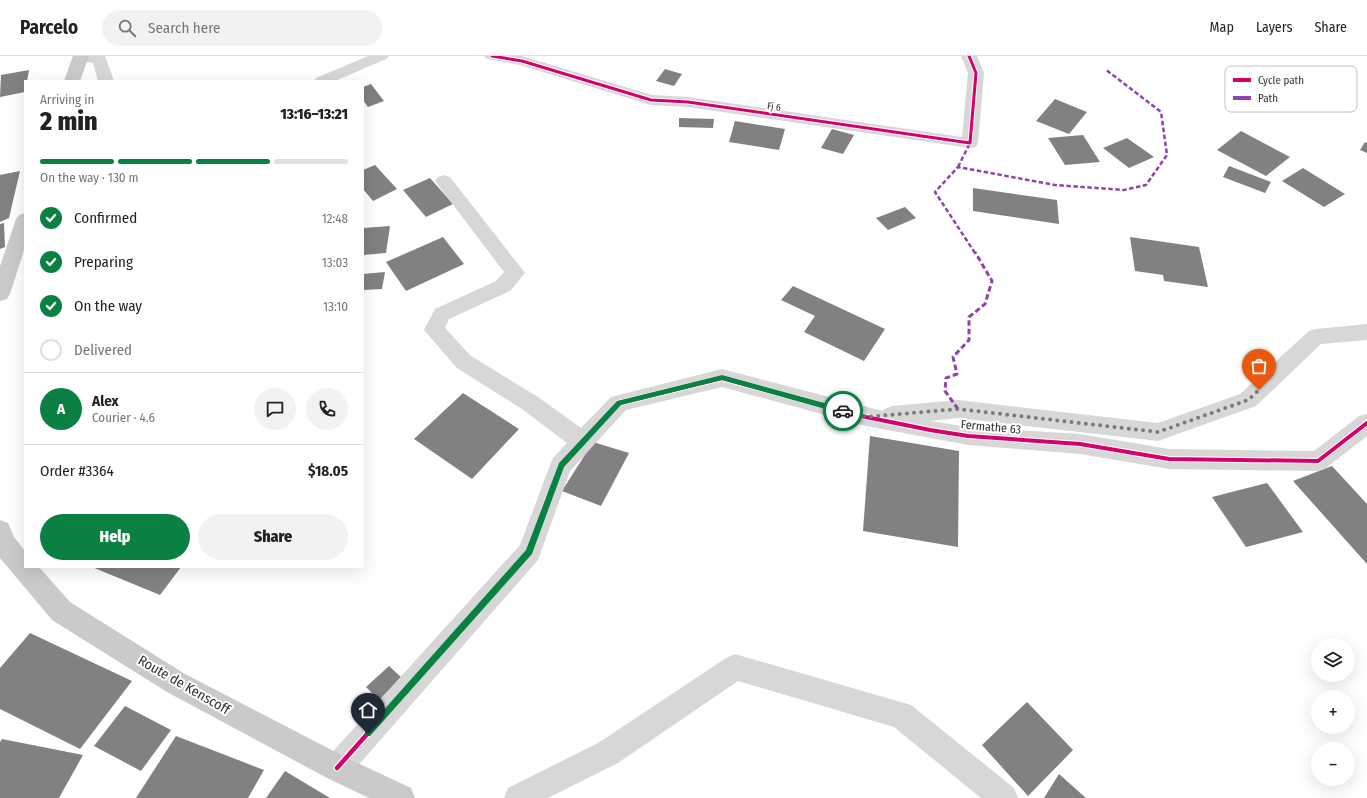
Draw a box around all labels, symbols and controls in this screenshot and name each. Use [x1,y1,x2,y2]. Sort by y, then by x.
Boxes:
search box [102,10,382,46]
text: Parcelo [20,16,78,39]
icon: search [116,17,138,39]
text: Search here [148,19,220,37]
text: Map [1210,19,1234,36]
text: Layers [1256,19,1292,36]
text: Share [1314,19,1347,36]
legend [1225,66,1357,112]
text: Cycle path [1258,74,1304,87]
text: Arriving in [40,92,94,107]
text: Path [1258,92,1278,105]
street label: Fj 6 [766,100,782,114]
text: 13:16–13:21 [280,105,348,123]
text: 2 min [40,106,98,137]
text: On the way · 130 m [40,170,139,185]
icon: check [40,207,62,229]
text: Confirmed [74,209,137,227]
text: 12:48 [322,211,348,226]
icon: check [40,251,62,273]
text: Preparing [74,253,133,271]
text: 13:03 [322,255,348,270]
icon: check [40,295,62,317]
text: On the way [74,297,142,315]
text: 13:10 [323,299,348,314]
text: Delivered [74,341,132,359]
pin [1242,349,1276,390]
icon: bag [1248,355,1270,377]
button: chat [254,388,296,430]
button: phone [306,388,348,430]
courier [823,391,863,431]
text: Alex [92,392,119,410]
text: A [57,400,65,418]
icon: car [832,400,854,422]
text: Courier · 4.6 [92,410,155,425]
street label: Fermathe 63 [960,417,1022,437]
text: Order #3364 [40,462,114,480]
text: $18.05 [308,462,348,480]
button: Help [40,514,190,560]
button: Share [198,514,348,560]
map controls [1311,638,1355,786]
button: layers [1311,638,1355,682]
street label: Route de Kenscoff [135,652,235,719]
button: + [1311,690,1355,734]
pin [351,693,385,734]
icon: home [357,699,379,721]
button: − [1311,742,1355,786]

